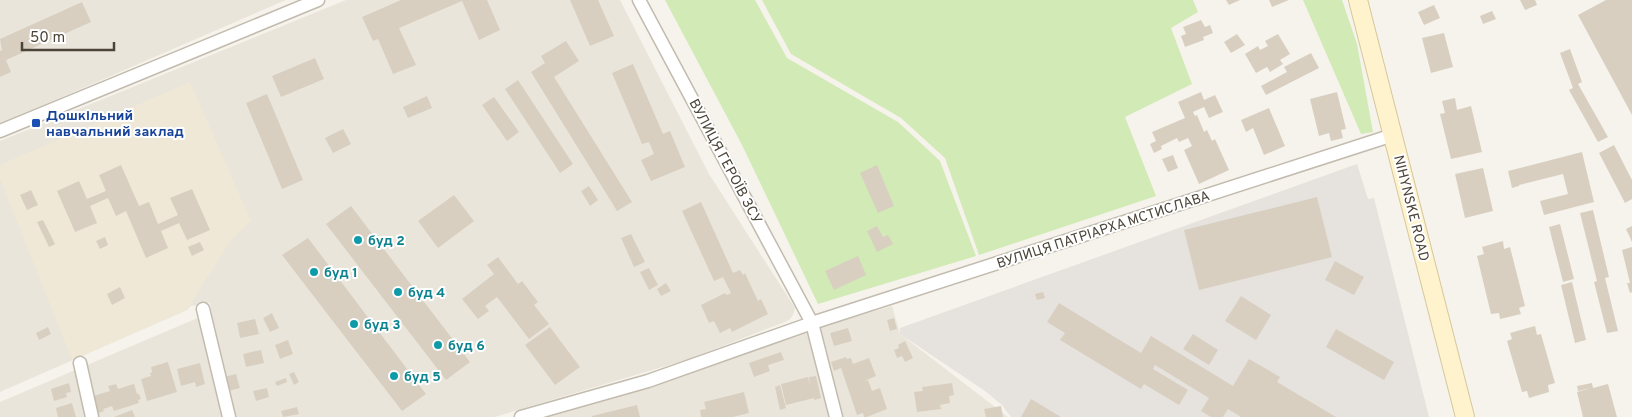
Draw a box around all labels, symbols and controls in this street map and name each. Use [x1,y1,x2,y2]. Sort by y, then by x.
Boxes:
scale bar [22,20,115,52]
text: 50 m [30,29,65,48]
street label: ВУЛИЦЯ ГЕРОЇВ ЗСУ [684,96,766,227]
place label: Дошкільний навчальний заклад [46,108,184,141]
marker: Дошкільний навчальний заклад [30,117,42,129]
street label: NIHYNSKE ROAD [1389,154,1432,263]
street label: ВУЛИЦЯ ПАТРІАРХА МСТИСЛАВА [995,188,1212,273]
place label: буд 2 [368,233,405,250]
marker: буд 2 [352,234,364,246]
place label: буд 1 [324,265,358,282]
marker: буд 1 [308,266,320,278]
place label: буд 4 [408,285,445,302]
marker: буд 4 [392,286,404,298]
place label: буд 3 [364,317,401,334]
marker: буд 3 [348,318,360,330]
place label: буд 6 [448,338,485,355]
marker: буд 6 [432,339,444,351]
place label: буд 5 [404,369,441,386]
marker: буд 5 [388,370,400,382]

